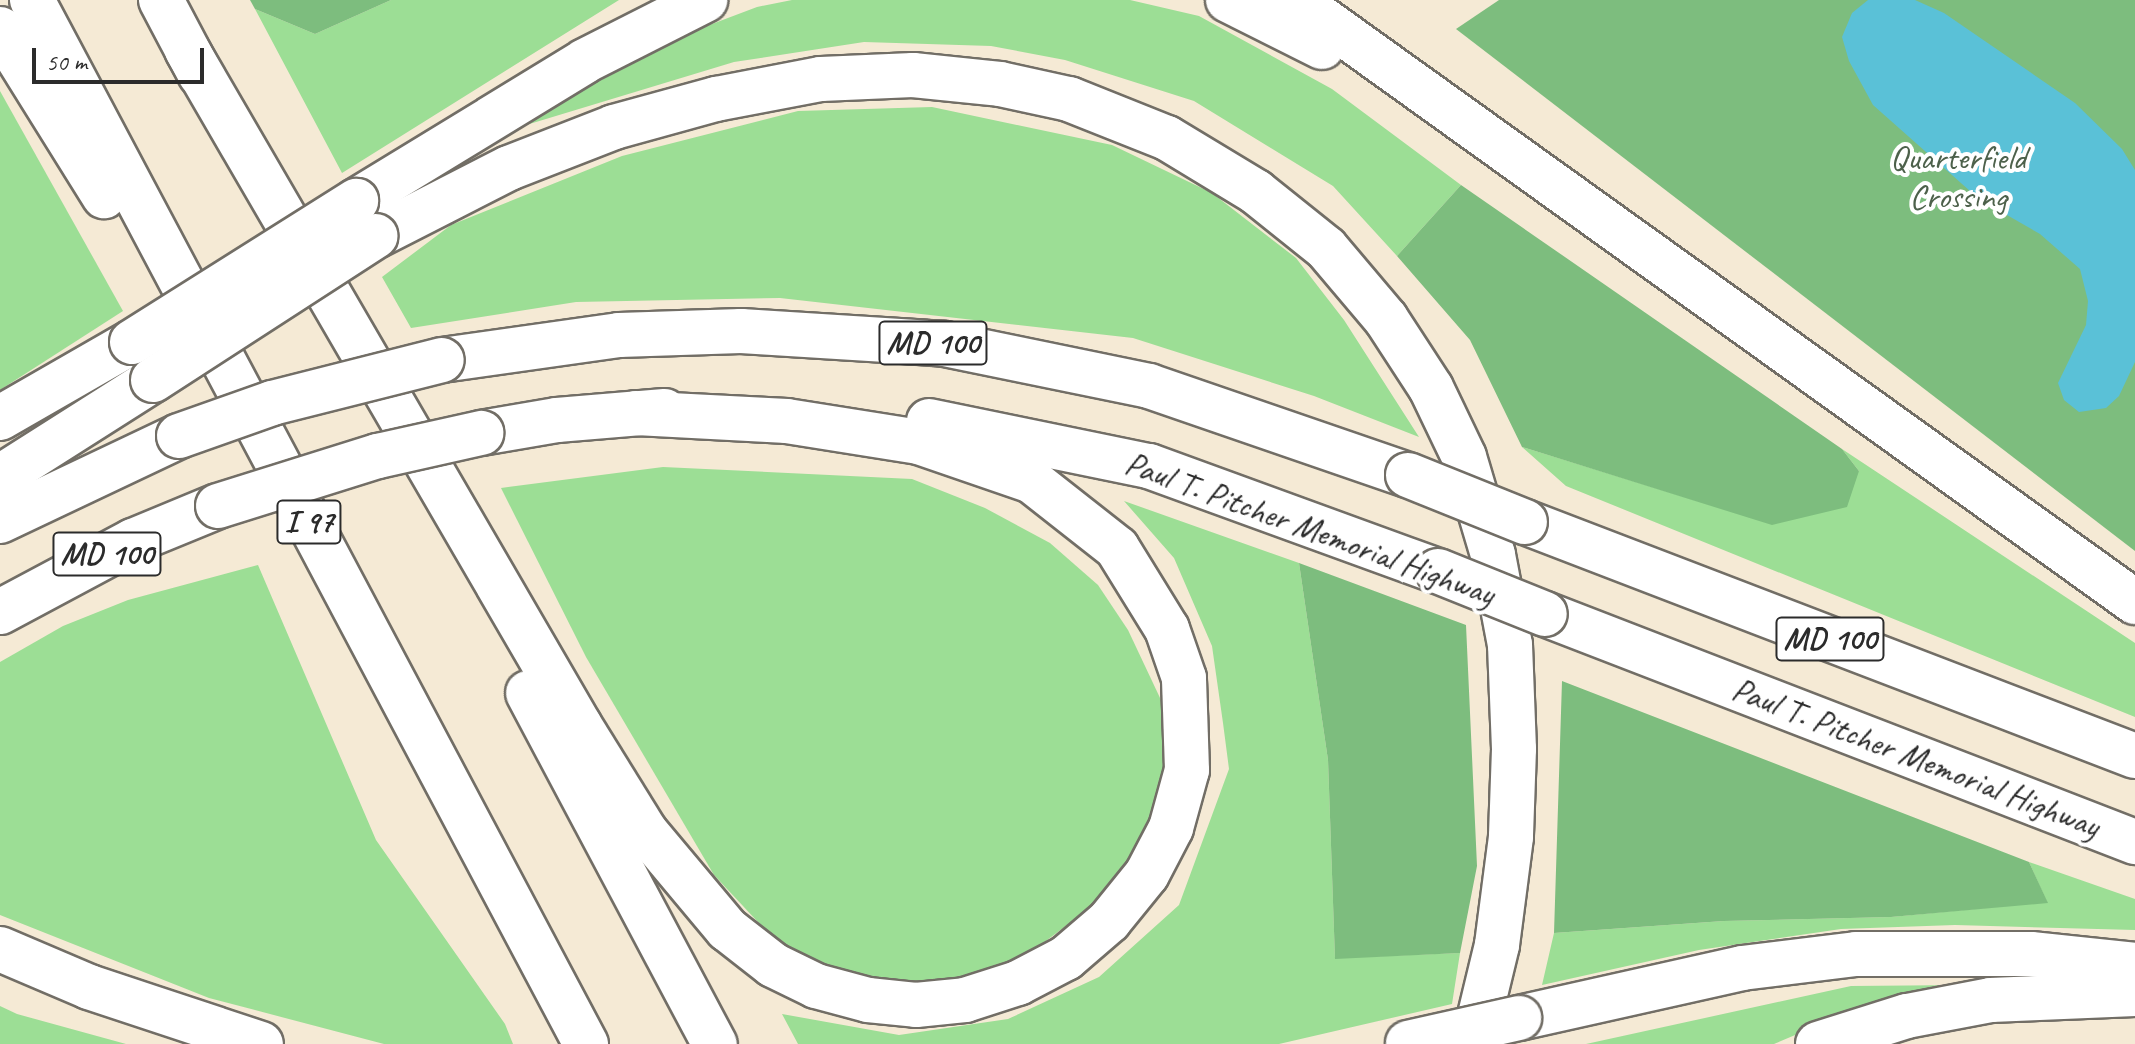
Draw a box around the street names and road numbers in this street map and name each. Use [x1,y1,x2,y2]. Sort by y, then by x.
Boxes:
road number: MD 100 [877,315,989,371]
street label: Paul T. Pitcher Memorial Highway [1120,442,1500,614]
road number: I 97 [275,494,343,550]
road number: MD 100 [51,526,163,582]
road number: MD 100 [1774,611,1886,667]
street label: Paul T. Pitcher Memorial Highway [1727,668,2105,846]

